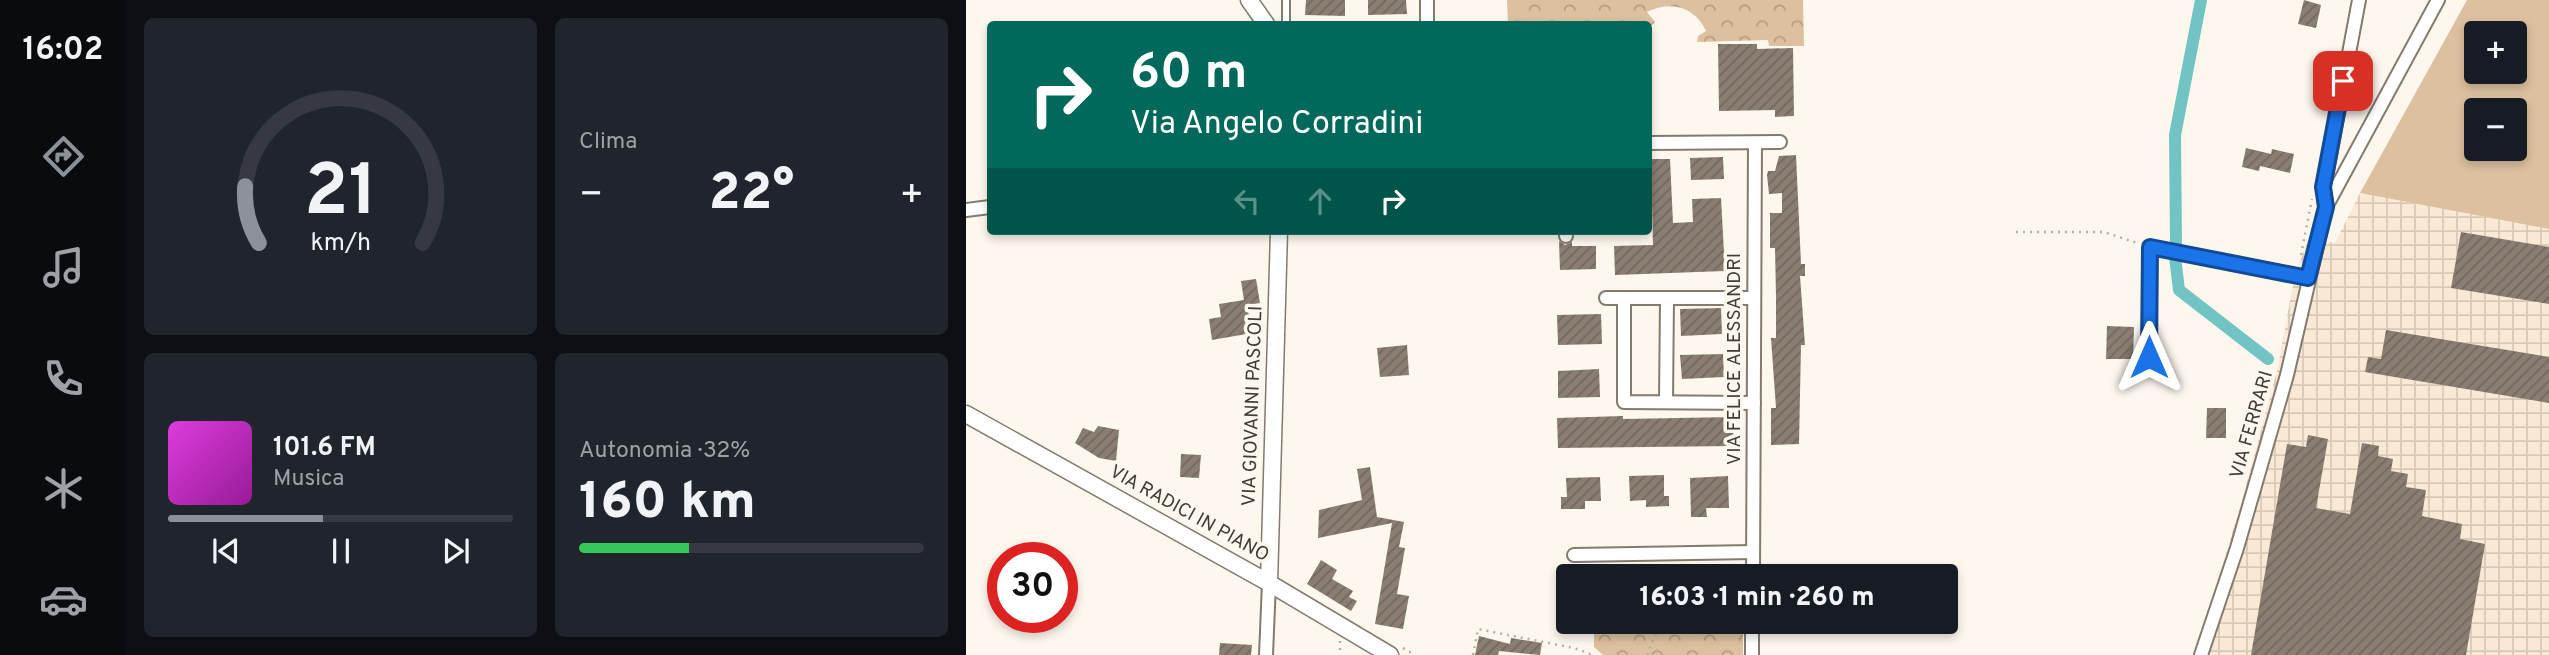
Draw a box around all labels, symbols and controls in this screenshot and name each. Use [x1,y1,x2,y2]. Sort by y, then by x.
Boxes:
map controls [2464,21,2527,161]
button: + [2464,21,2527,84]
text: 16:02 [23,31,103,71]
text: 60 m [1130,44,1248,106]
icon: right [1015,49,1106,140]
pin [2313,51,2373,111]
icon: arrive [2324,62,2362,100]
button: − [2464,98,2527,161]
text: Via Angelo Corradini [1130,105,1423,145]
text: Clima [579,128,637,157]
icon: directions [39,132,88,181]
text: 21 [304,149,377,241]
text: 22° [709,162,794,228]
text: − [579,172,604,221]
text: + [899,172,924,221]
icon: left [1228,182,1266,220]
icon: ahead [1301,182,1339,220]
icon: right [1374,182,1412,220]
text: km/h [310,227,371,259]
icon: music [39,243,88,292]
street label: VIA FELICE ALESSANDRI [1723,253,1747,465]
street label: VIA GIOVANNI PASCOLI [1238,305,1268,507]
position arrow [2112,320,2186,394]
icon: phone [39,354,88,403]
street label: VIA FERRARI [2225,368,2279,482]
text: 101.6 FM [273,432,376,465]
text: Autonomia · 32% [579,437,750,466]
street label: VIA RADICI IN PIANO [1105,460,1273,568]
icon: climate [39,464,88,513]
text: Musica [273,465,344,494]
text: 160 km [579,471,756,537]
icon: previous [207,532,245,570]
icon: pause [322,532,360,570]
icon: next [437,532,475,570]
speed limit sign: 30 [987,542,1078,633]
icon: car [39,575,88,624]
text: 16:03 · 1 min · 260 m [1640,582,1875,615]

